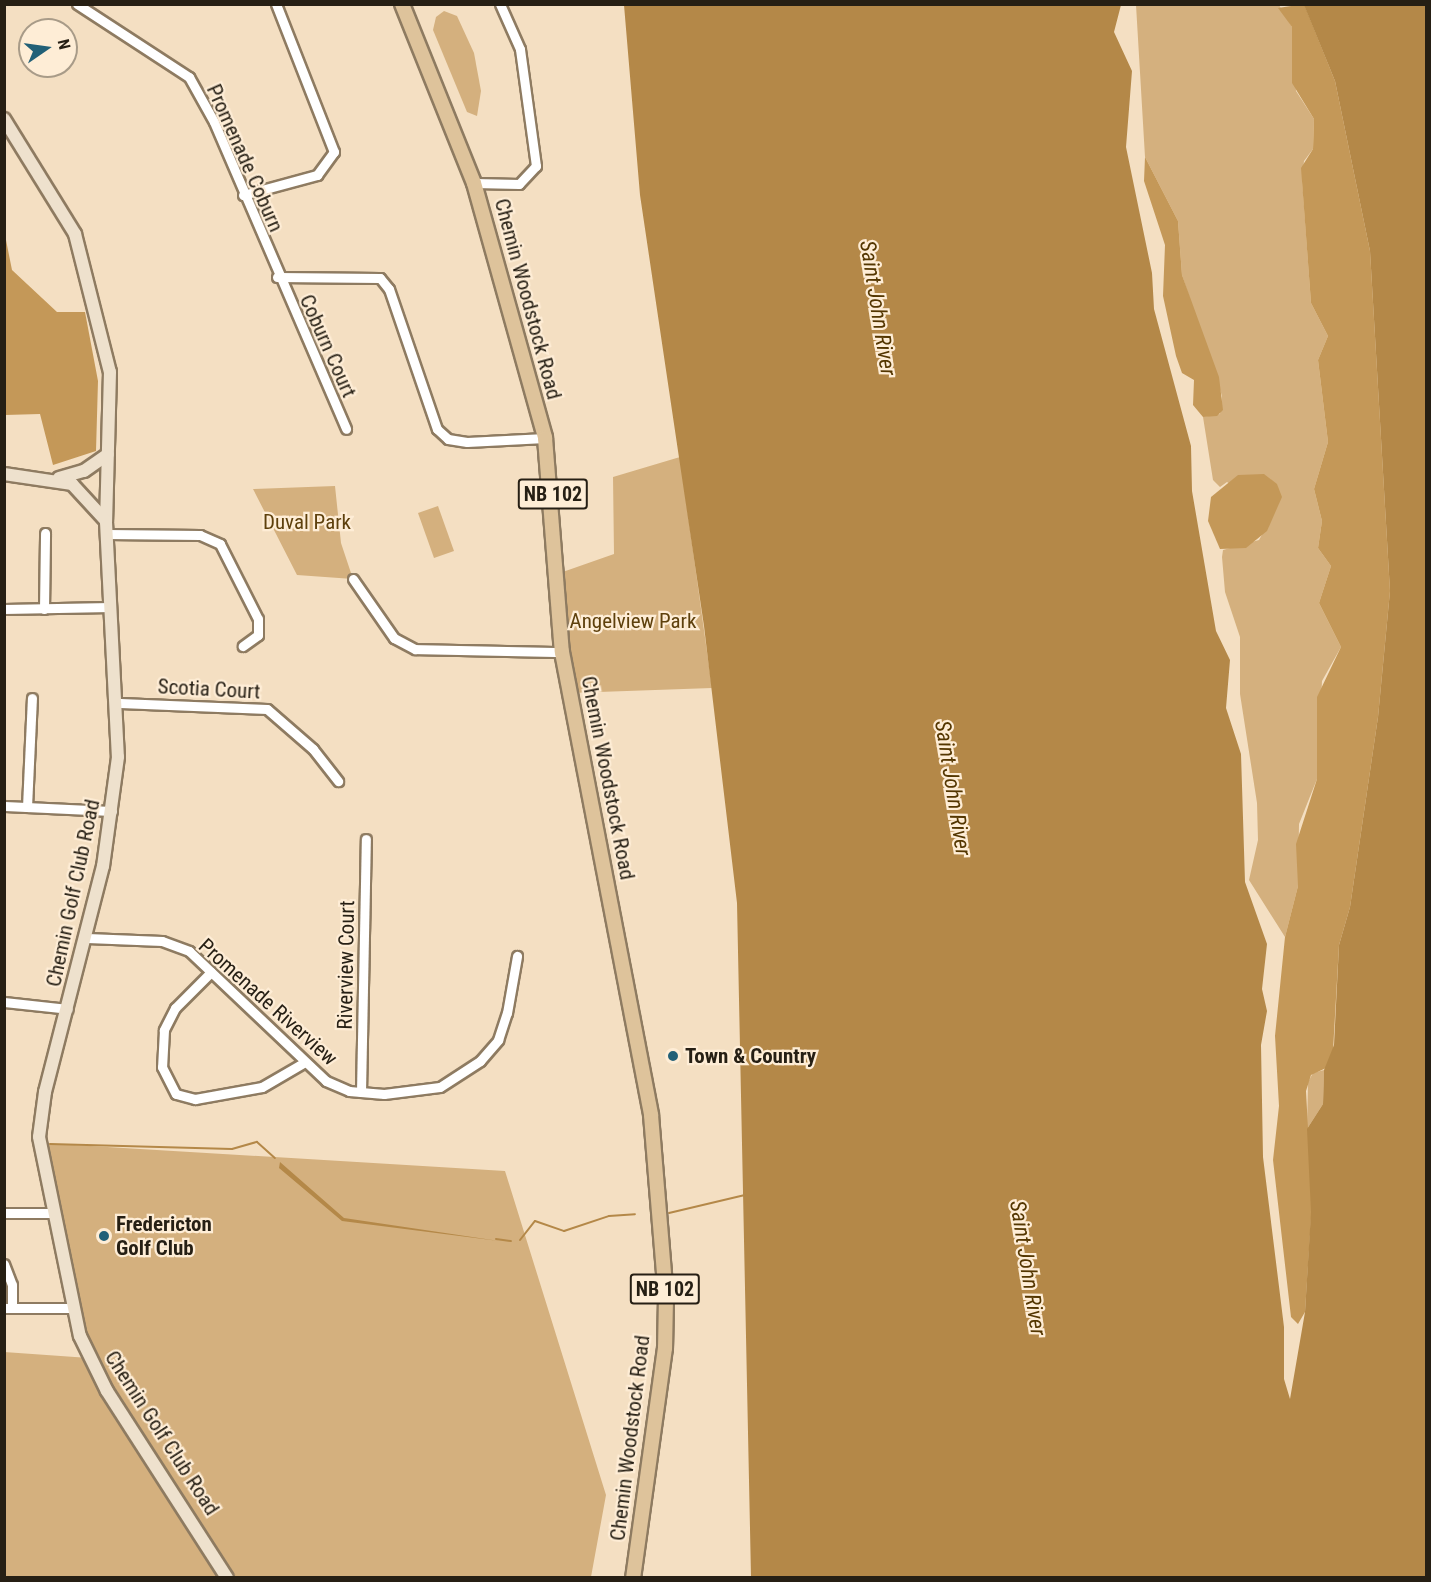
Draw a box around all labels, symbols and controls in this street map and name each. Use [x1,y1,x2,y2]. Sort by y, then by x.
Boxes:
north arrow [18,18,78,78]
text: N [54,37,74,51]
street label: Promenade Coburn [201,80,289,236]
street label: Chemin Woodstock Road [489,196,567,402]
water label: Saint John River [854,239,902,377]
street label: Coburn Court [294,291,362,401]
road number: NB 102 [517,477,589,511]
park label: Duval Park [263,509,351,535]
park label: Angelview Park [570,608,696,634]
street label: Scotia Court [157,674,261,704]
street label: Chemin Woodstock Road [576,674,640,882]
water label: Saint John River [929,719,977,857]
street label: Chemin Golf Club Road [41,797,105,989]
street label: Riverview Court [332,900,360,1030]
street label: Promenade Riverview [193,933,343,1071]
place label: Town & Country [685,1043,816,1069]
marker: Town & Country [666,1049,680,1063]
water label: Saint John River [1004,1199,1052,1337]
place label: Fredericton Golf Club [116,1211,212,1261]
marker: Fredericton Golf Club [97,1229,111,1243]
road number: NB 102 [629,1272,701,1306]
street label: Chemin Woodstock Road [605,1334,655,1542]
street label: Chemin Golf Club Road [99,1346,225,1520]

